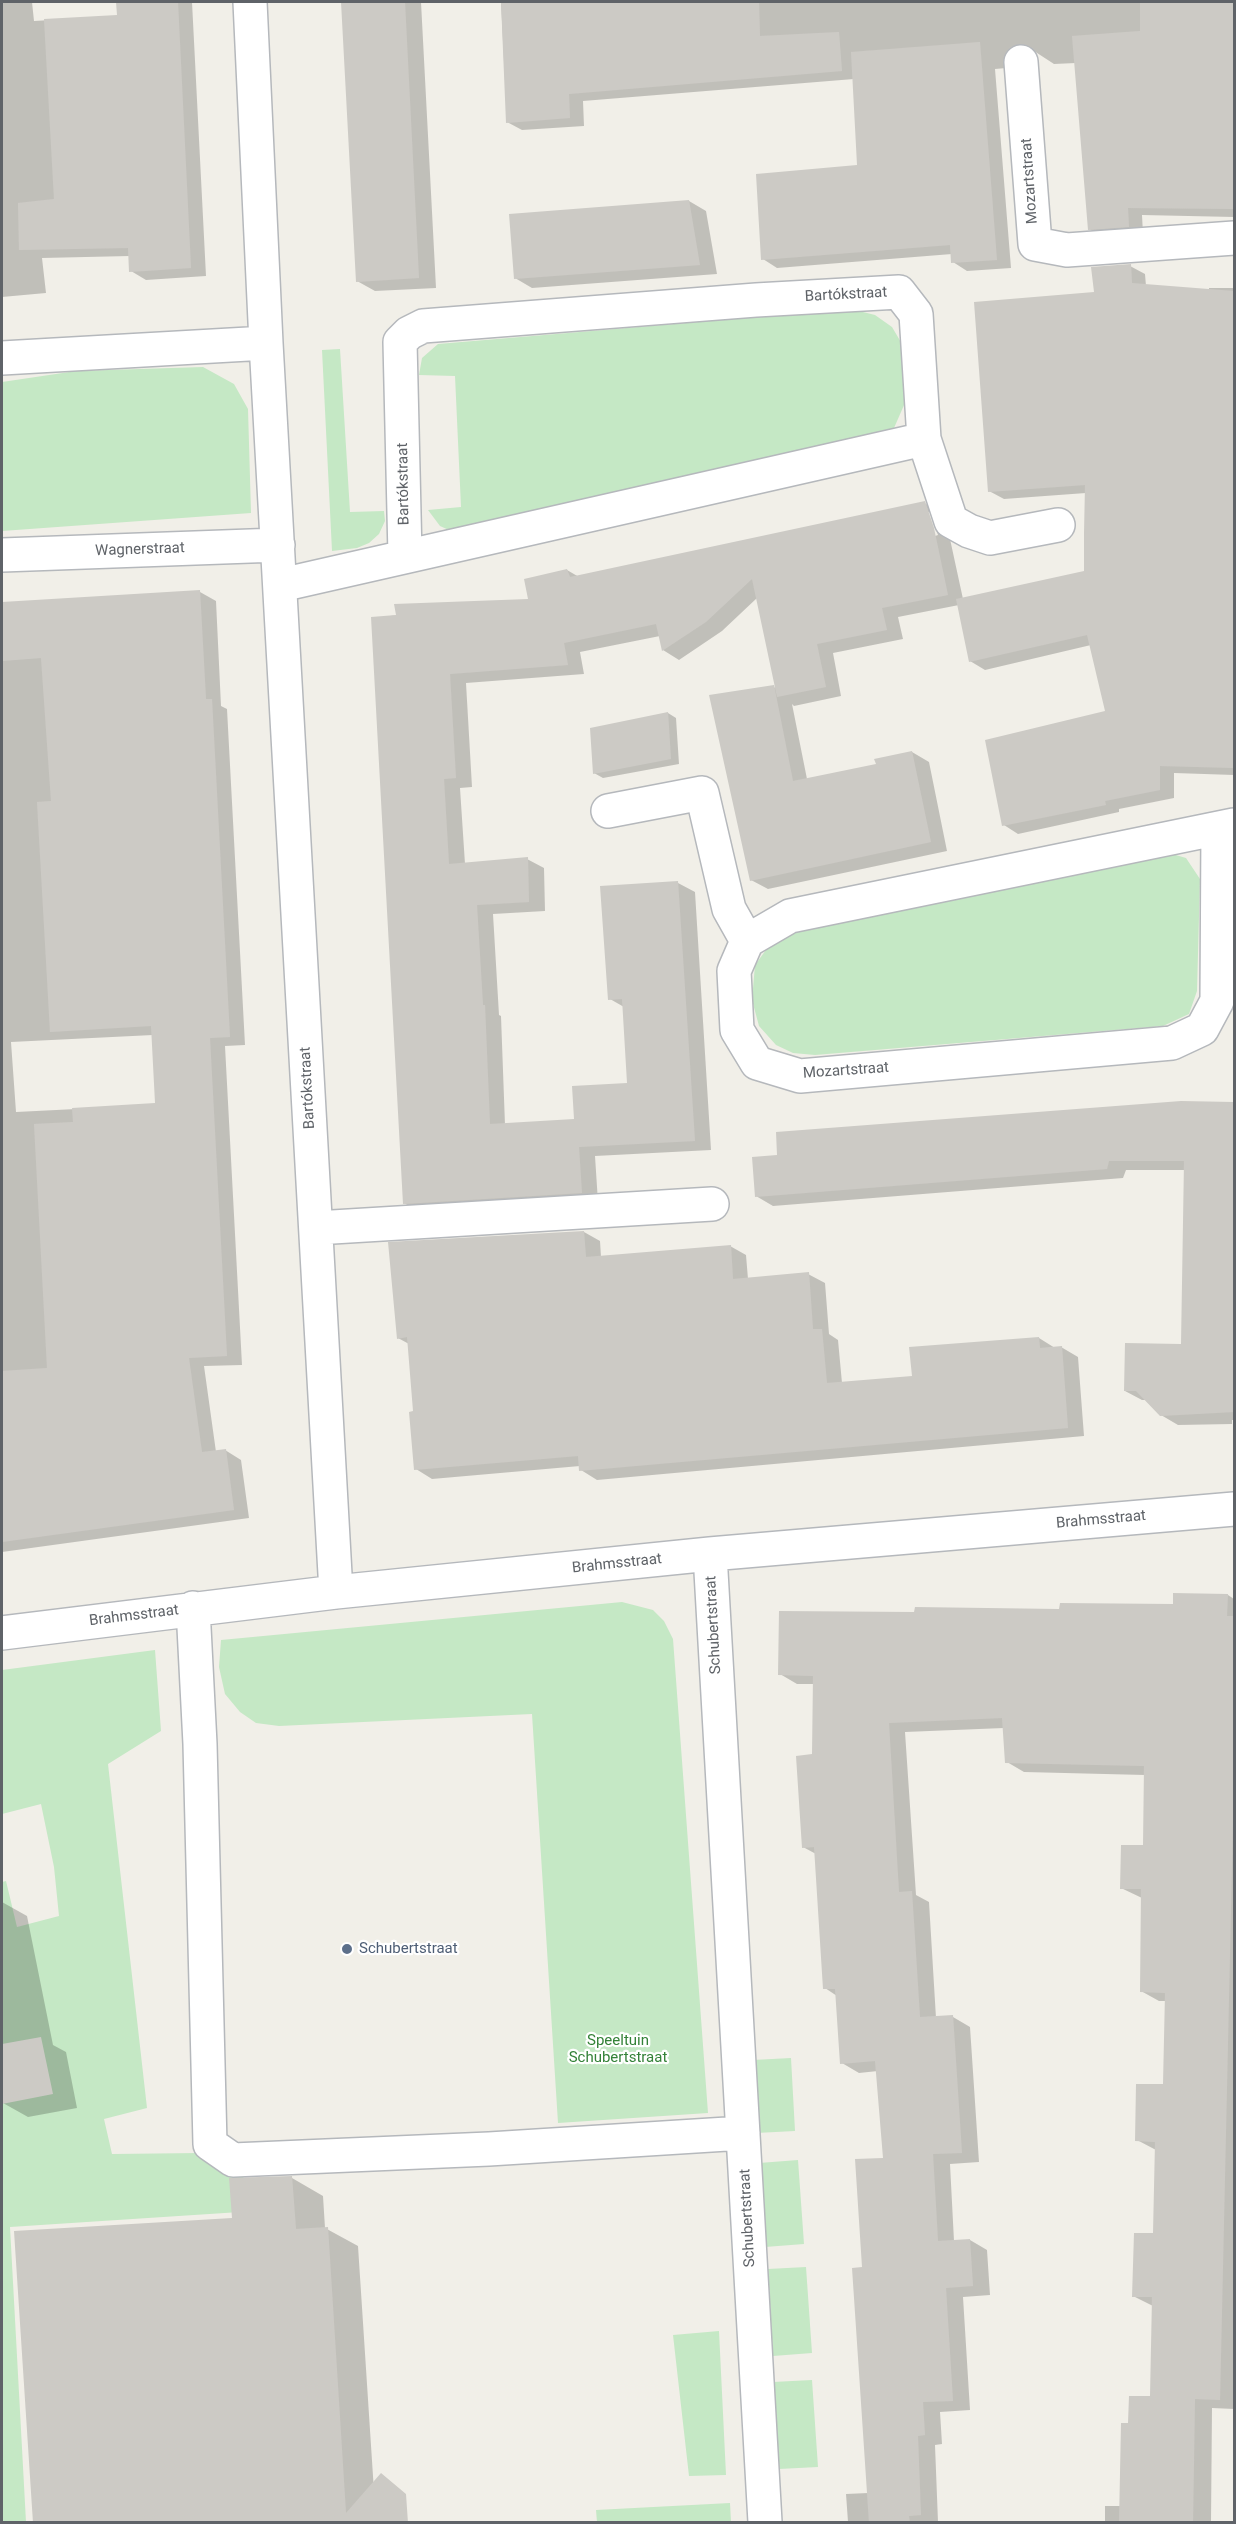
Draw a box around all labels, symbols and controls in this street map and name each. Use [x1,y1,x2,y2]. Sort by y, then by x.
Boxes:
street label: Mozartstraat [1018,137,1042,225]
street label: Bartókstraat [804,284,888,306]
street label: Bartókstraat [394,443,414,525]
street label: Wagnerstraat [95,539,185,561]
street label: Bartókstraat [297,1046,319,1130]
street label: Mozartstraat [802,1059,890,1083]
street label: Brahmsstraat [1055,1507,1147,1533]
street label: Brahmsstraat [571,1550,663,1578]
street label: Schubertstraat [702,1575,726,1675]
street label: Brahmsstraat [88,1602,180,1630]
place label: Schubertstraat [359,1940,458,1958]
marker: Schubertstraat [340,1942,354,1956]
park label: Speeltuin Schubertstraat [569,2032,667,2067]
street label: Schubertstraat [736,2168,760,2268]

